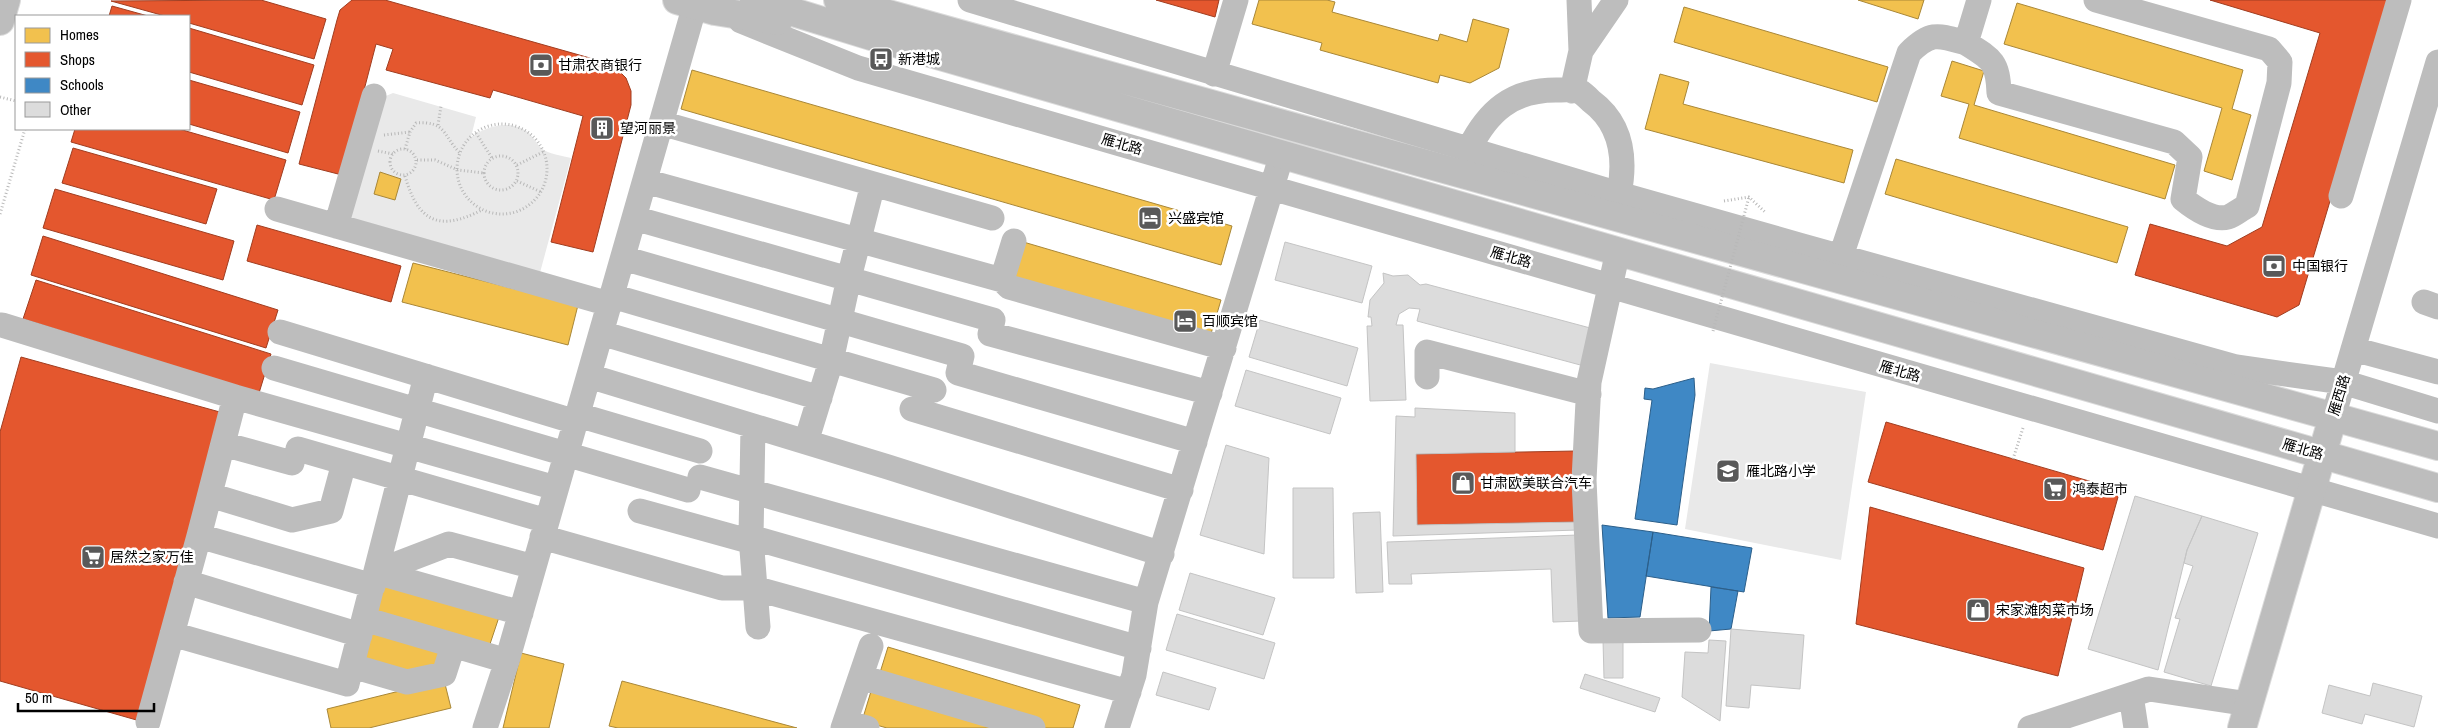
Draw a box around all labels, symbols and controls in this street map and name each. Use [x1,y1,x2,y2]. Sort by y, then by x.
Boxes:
legend [15,15,190,130]
text: Homes [60,24,99,45]
bus stop icon: 新港城 [868,46,894,72]
text: Shops [60,49,95,70]
place label: 新港城 [898,50,940,68]
bank icon: 甘肃农商银行 [528,52,554,78]
place label: 甘肃农商银行 [558,56,642,74]
text: Schools [60,74,104,95]
text: Other [60,99,91,120]
building icon: 望河丽景 [589,115,615,141]
place label: 望河丽景 [620,119,676,137]
street label: 雁北路 [1099,130,1145,158]
hotel icon: 兴盛宾馆 [1137,205,1163,231]
place label: 兴盛宾馆 [1168,209,1224,227]
street label: 雁北路 [1488,243,1534,271]
bank icon: 中国银行 [2261,253,2287,279]
place label: 中国银行 [2292,257,2348,275]
hotel icon: 百顺宾馆 [1172,308,1198,334]
place label: 百顺宾馆 [1202,312,1258,330]
street label: 雁北路 [1877,357,1923,385]
street label: 雁西路 [2324,372,2354,418]
street label: 雁北路 [2280,435,2326,463]
school or university icon: 雁北路小学 [1715,458,1741,484]
place label: 雁北路小学 [1746,462,1816,480]
shop icon: 甘肃欧美联合汽车 [1450,470,1476,496]
place label: 甘肃欧美联合汽车 [1480,474,1592,492]
supermarket icon: 鸿泰超市 [2042,476,2068,502]
place label: 鸿泰超市 [2072,480,2128,498]
supermarket icon: 居然之家万佳 [80,544,106,570]
place label: 居然之家万佳 [110,548,194,566]
shop icon: 宋家滩肉菜市场 [1965,597,1991,623]
place label: 宋家滩肉菜市场 [1996,601,2094,619]
scale bar [18,680,154,712]
text: 50 m [25,687,52,708]

